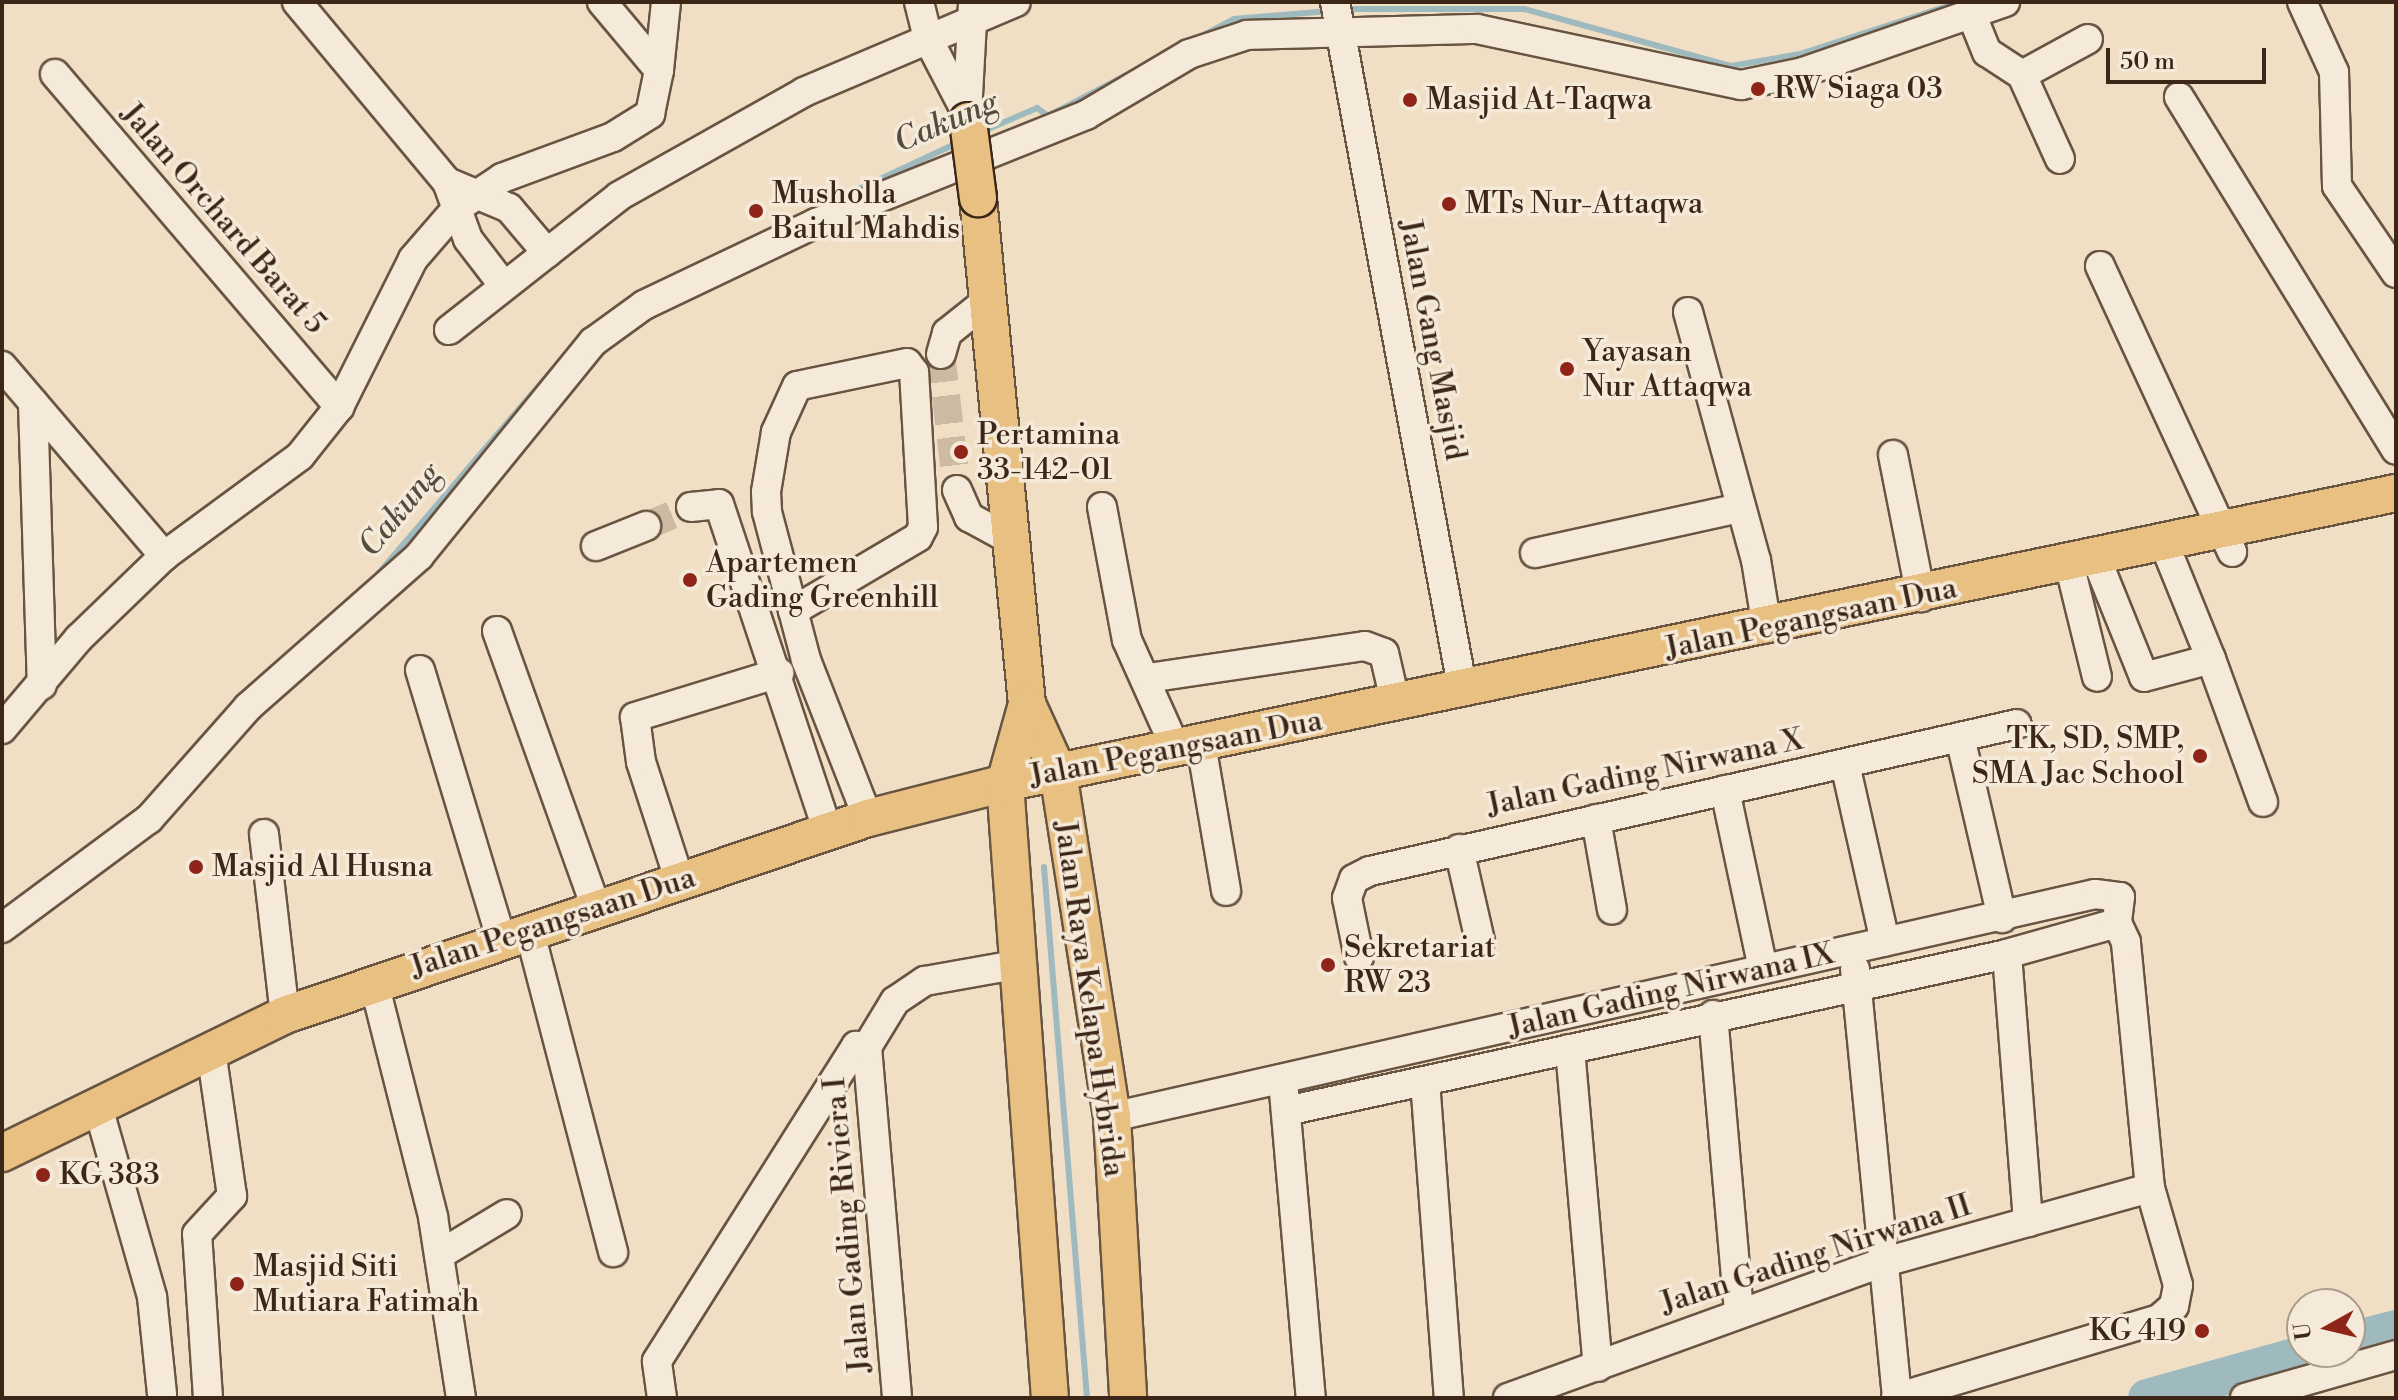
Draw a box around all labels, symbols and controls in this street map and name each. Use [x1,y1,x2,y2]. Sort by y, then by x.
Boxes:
scale bar [2110,32,2270,82]
text: 50 m [2120,47,2175,77]
place label: RW Siaga 03 [1774,71,1943,107]
marker: RW Siaga 03 [1749,80,1767,98]
place label: Masjid At-Taqwa [1426,82,1652,118]
water label: Cakung [888,83,1004,161]
marker: Masjid At-Taqwa [1401,91,1419,109]
street label: Jalan Orchard Barat 5 [113,96,333,342]
place label: Musholla Baitul Mahdis [772,176,960,246]
place label: MTs Nur-Attaqwa [1465,186,1703,222]
marker: MTs Nur-Attaqwa [1440,195,1458,213]
marker: Musholla Baitul Mahdis [747,202,765,220]
street label: Jalan Gang Masjid [1391,217,1473,463]
place label: Yayasan Nur Attaqwa [1583,334,1752,404]
marker: Yayasan Nur Attaqwa [1558,360,1576,378]
place label: Pertamina 33-142-01 [977,417,1120,488]
marker: Pertamina 33-142-01 [952,443,970,461]
water label: Cakung [351,456,449,564]
place label: Apartemen Gading Greenhill [706,545,938,616]
marker: Apartemen Gading Greenhill [681,571,699,589]
street label: Jalan Pegangsaan Dua [1662,571,1960,667]
street label: Jalan Pegangsaan Dua [1027,703,1325,795]
place label: TK, SD, SMP, SMA Jac School [1972,721,2184,792]
street label: Jalan Gading Nirwana X [1484,722,1806,824]
marker: TK, SD, SMP, SMA Jac School [2191,747,2209,765]
street label: Jalan Raya Kelapa Hybrida [1046,819,1132,1179]
place label: Masjid Al Husna [212,849,433,885]
marker: Masjid Al Husna [187,858,205,876]
street label: Jalan Pegangsaan Dua [406,860,700,986]
place label: Sekretariat RW 23 [1344,930,1495,1000]
street label: Jalan Gading Nirwana IX [1505,936,1837,1046]
marker: Sekretariat RW 23 [1319,956,1337,974]
street label: Jalan Gading Riviera I [817,1076,879,1374]
place label: KG 383 [59,1157,160,1193]
marker: KG 383 [34,1166,52,1184]
street label: Jalan Gading Nirwana II [1656,1188,1976,1322]
place label: Masjid Siti Mutiara Fatimah [253,1249,479,1320]
marker: Masjid Siti Mutiara Fatimah [228,1275,246,1293]
north arrow [2286,1288,2366,1368]
place label: KG 419 [2089,1313,2186,1349]
text: U [2289,1321,2318,1341]
marker: KG 419 [2193,1322,2211,1340]

